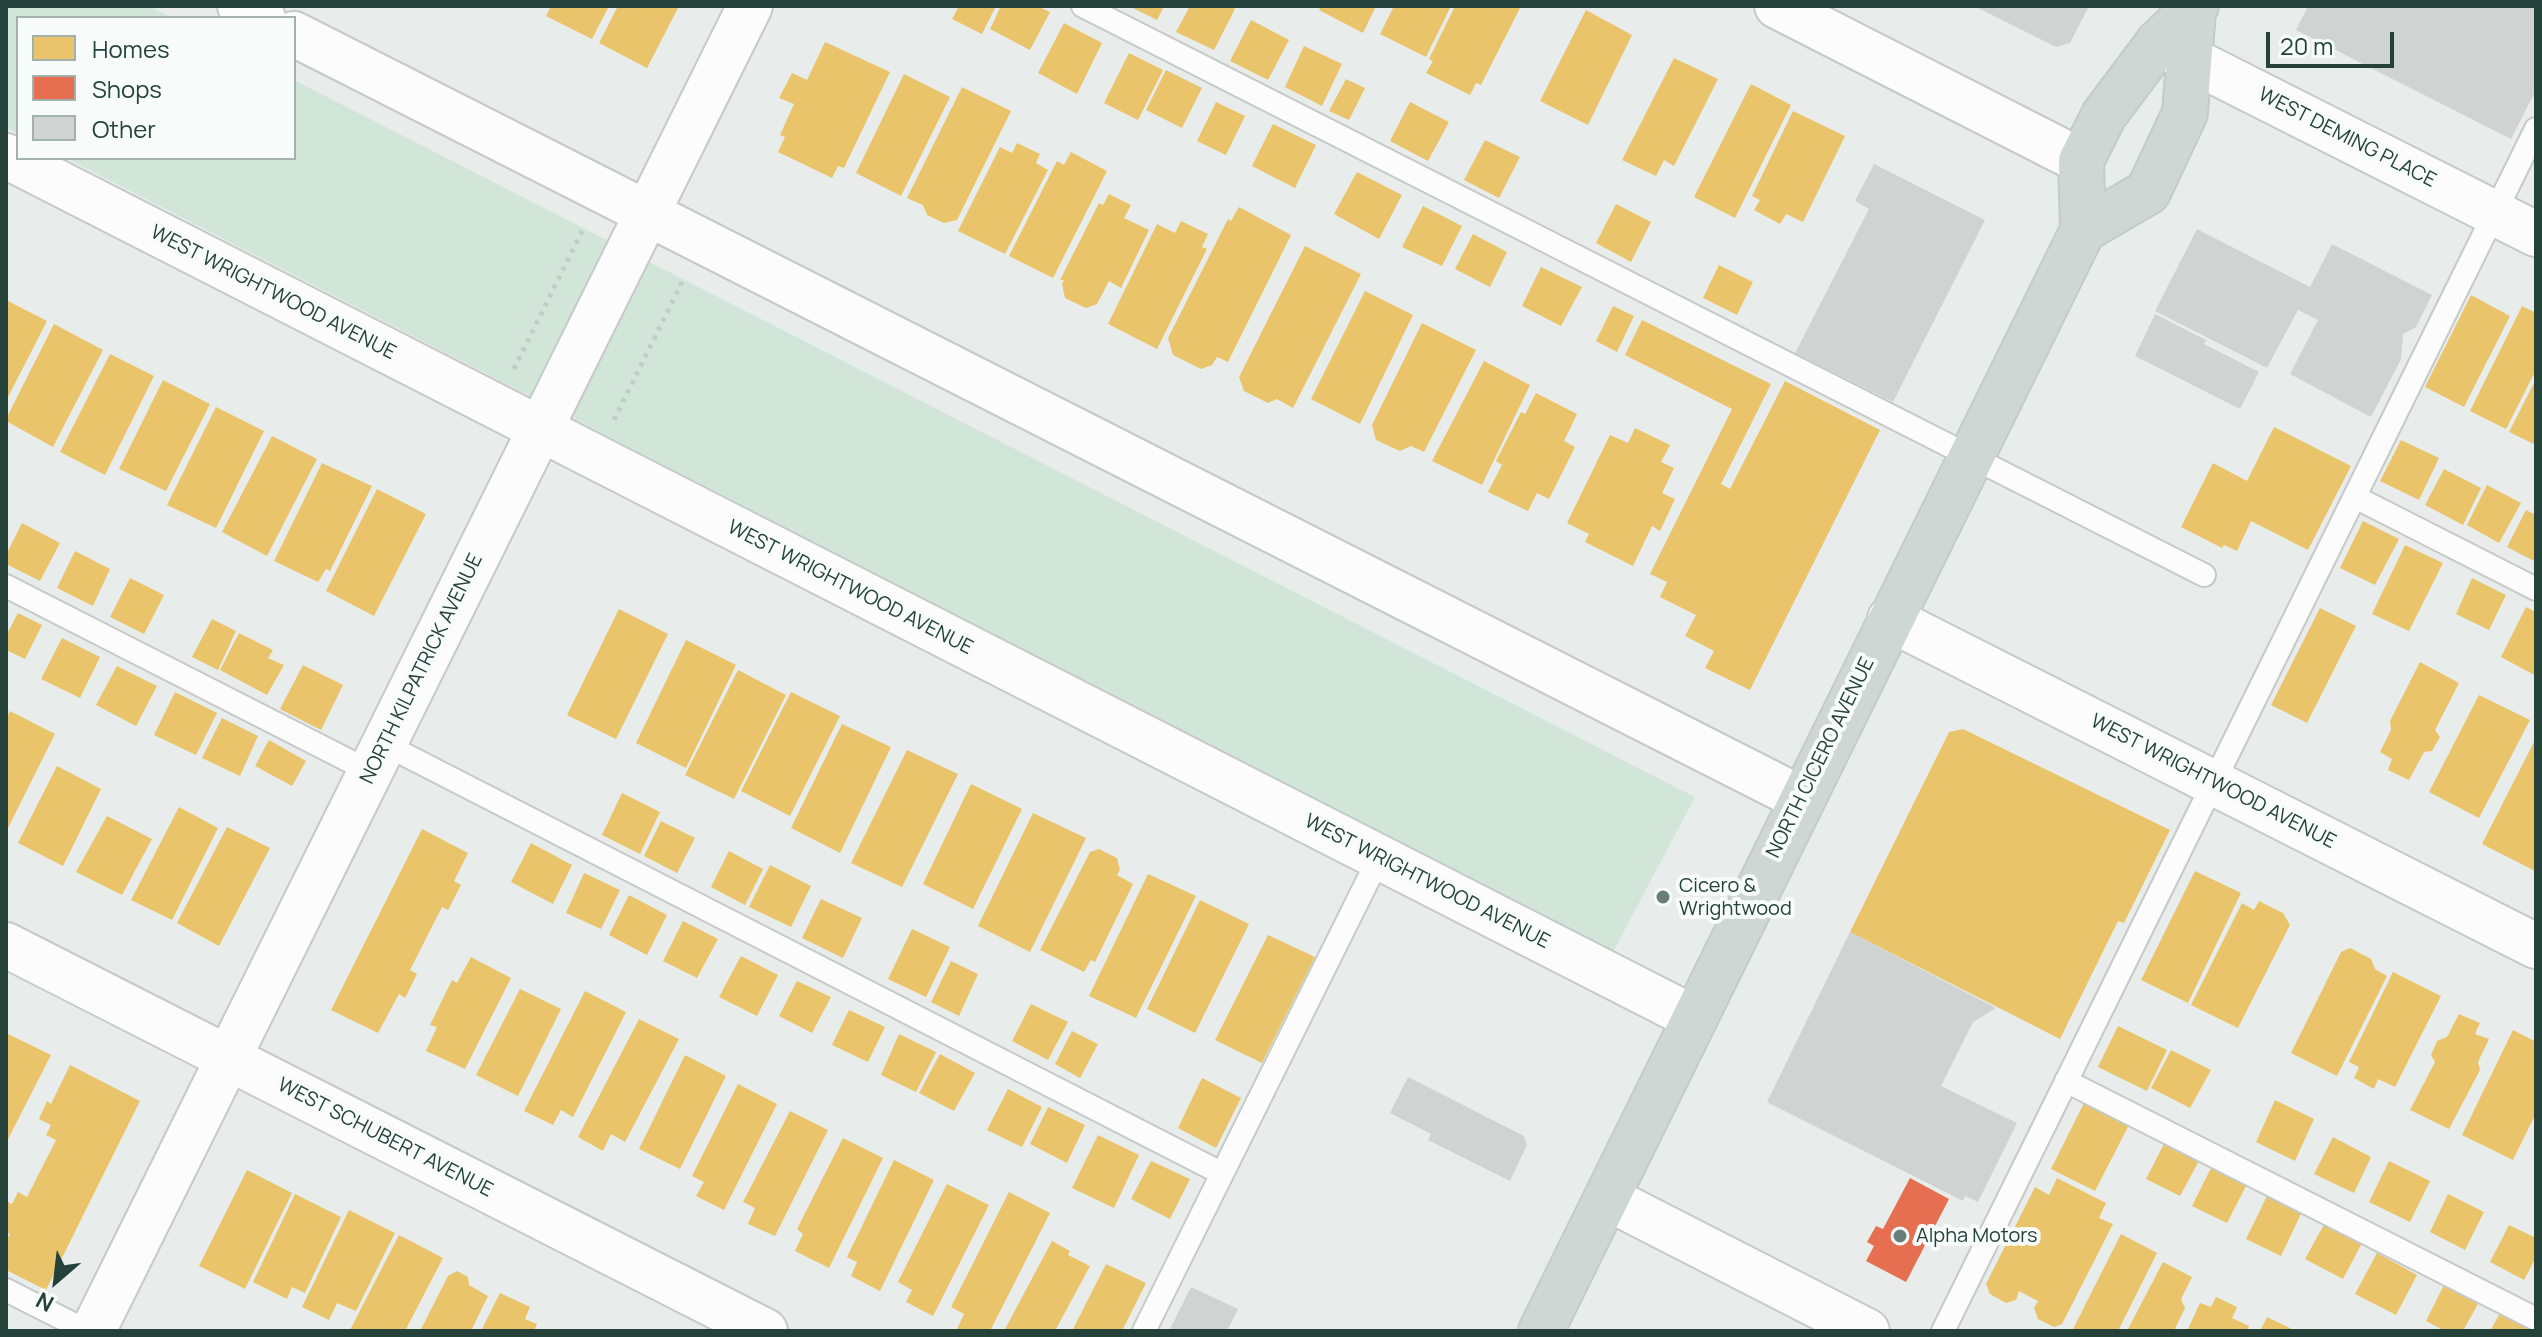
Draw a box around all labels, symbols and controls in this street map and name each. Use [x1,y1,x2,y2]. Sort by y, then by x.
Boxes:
legend [16,16,296,160]
scale bar [2270,16,2398,66]
text: 20 m [2280,29,2333,62]
text: Homes [92,32,170,65]
text: Shops [92,72,162,105]
street label: WEST DEMING PLACE [2254,83,2440,193]
text: Other [92,112,156,145]
street label: WEST WRIGHTWOOD AVENUE [146,221,400,365]
street label: WEST WRIGHTWOOD AVENUE [723,516,977,660]
street label: NORTH KILPATRICK AVENUE [356,550,488,788]
street label: NORTH CICERO AVENUE [1762,654,1880,862]
street label: WEST WRIGHTWOOD AVENUE [2086,710,2340,854]
street label: WEST WRIGHTWOOD AVENUE [1300,810,1554,954]
place label: Cicero & Wrightwood [1679,874,1792,921]
marker: Cicero & Wrightwood [1654,888,1672,906]
street label: WEST SCHUBERT AVENUE [273,1073,497,1203]
place label: Alpha Motors [1916,1224,2038,1248]
marker: Alpha Motors [1891,1227,1909,1245]
north arrow [16,1241,96,1321]
text: N [31,1285,59,1319]

